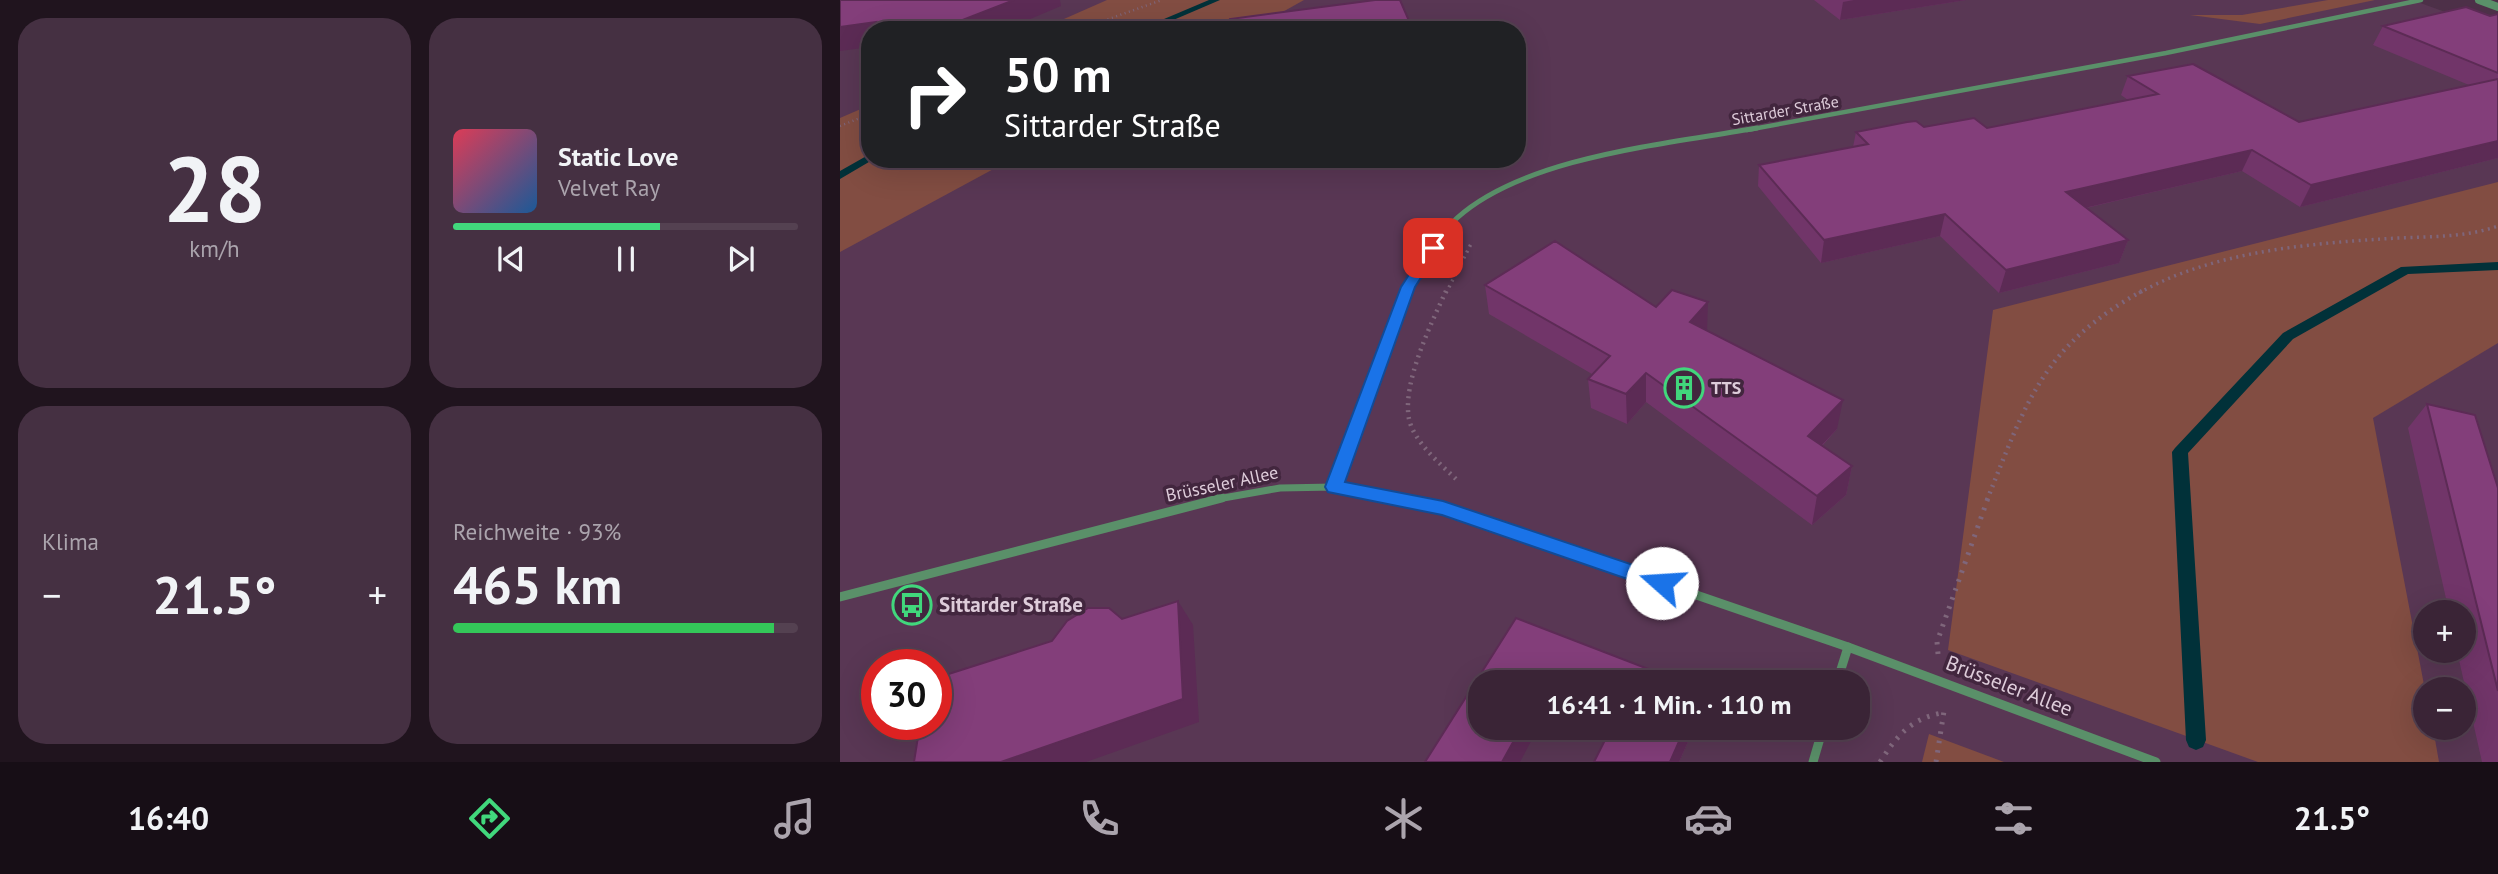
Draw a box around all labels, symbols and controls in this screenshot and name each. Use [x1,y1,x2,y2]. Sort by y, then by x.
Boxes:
text: 50 m [1004,42,1111,106]
icon: right [889,49,980,140]
street label: Sittarder Straße [1730,91,1840,129]
text: Sittarder Straße [1004,104,1221,146]
text: 28 [163,129,266,247]
text: Static Love [558,140,679,173]
text: Velvet Ray [558,173,660,202]
pin [1403,218,1463,278]
icon: arrive [1414,229,1452,267]
text: km/h [189,234,240,263]
icon: previous [492,240,530,278]
icon: pause [607,240,645,278]
icon: next [722,240,760,278]
building icon: TTS [1663,367,1705,409]
place label: TTS [1711,376,1741,399]
street label: Brüsseler Allee [1163,460,1280,507]
text: Reichweite · 93% [453,517,621,546]
text: Klima [42,527,99,556]
position arrow [1625,546,1699,620]
text: 465 km [453,551,622,618]
text: 21.5° [153,561,276,628]
text: − [42,570,61,619]
text: + [368,570,387,619]
bus stop icon: Sittarder Straße [891,584,933,626]
place label: Sittarder Straße [939,591,1083,618]
map controls [2413,600,2476,740]
button: + [2413,600,2476,663]
speed limit sign: 30 [861,649,952,740]
street label: Brüsseler Allee [1942,649,2076,722]
button: − [2413,677,2476,740]
text: 16:41 · 1 Min. · 110 m [1546,688,1792,721]
icon: directions [465,794,514,843]
icon: music [770,794,819,843]
icon: phone [1075,794,1124,843]
icon: climate [1379,794,1428,843]
icon: car [1684,794,1733,843]
icon: filters [1989,794,2038,843]
text: 16:40 [128,797,209,839]
text: 21.5° [2294,797,2370,839]

